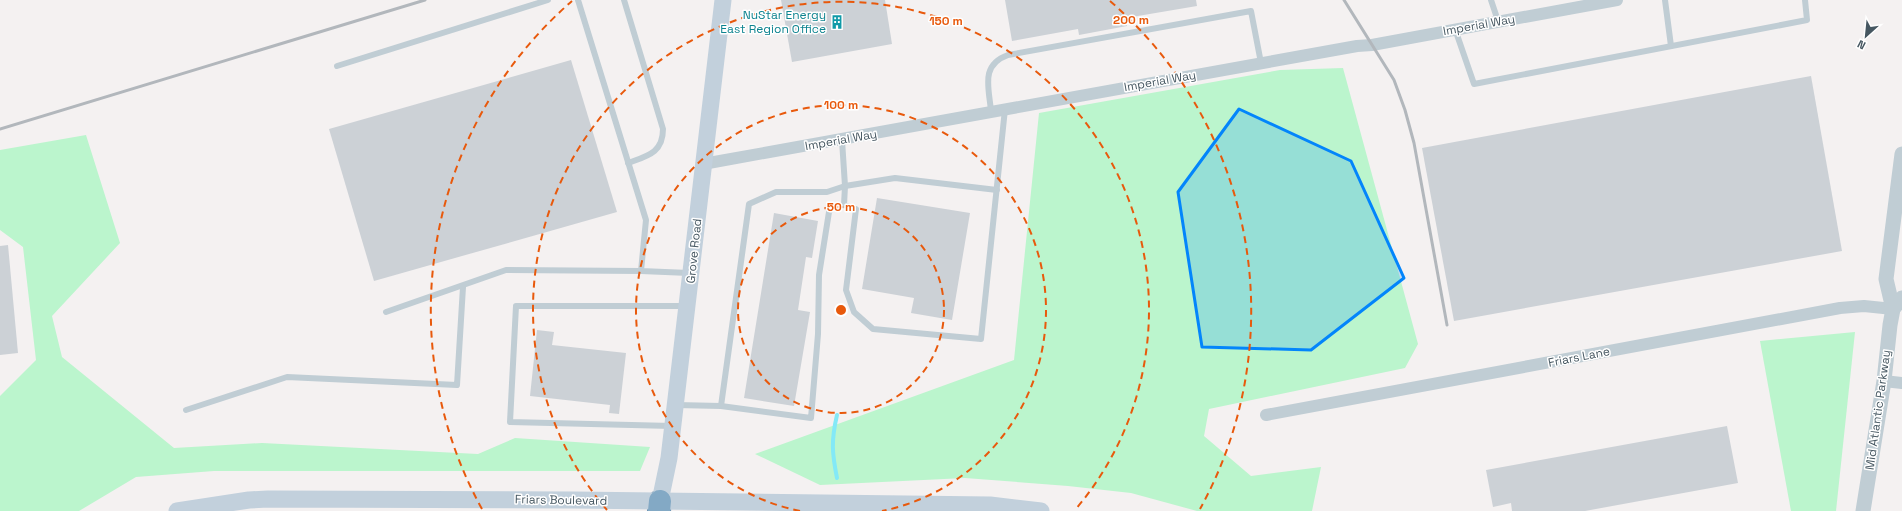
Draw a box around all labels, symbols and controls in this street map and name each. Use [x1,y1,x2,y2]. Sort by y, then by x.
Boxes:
place label: NuStar Energy East Region Office [720,7,826,37]
street label: Imperial Way [1442,11,1516,39]
text: 200 m [1113,12,1149,28]
text: 150 m [929,13,963,29]
building icon: NuStar Energy East Region Office [829,14,845,30]
north arrow [1846,16,1886,56]
text: N [1855,37,1868,53]
street label: Imperial Way [1123,67,1197,95]
text: 100 m [824,97,858,113]
street label: Imperial Way [804,126,878,154]
text: 50 m [827,199,855,215]
street label: Grove Road [683,218,705,284]
centre of rings [834,303,848,317]
street label: Friars Lane [1547,343,1611,371]
street label: Mid Atlantic Parkway [1862,349,1894,471]
street label: Friars Boulevard [515,491,607,509]

